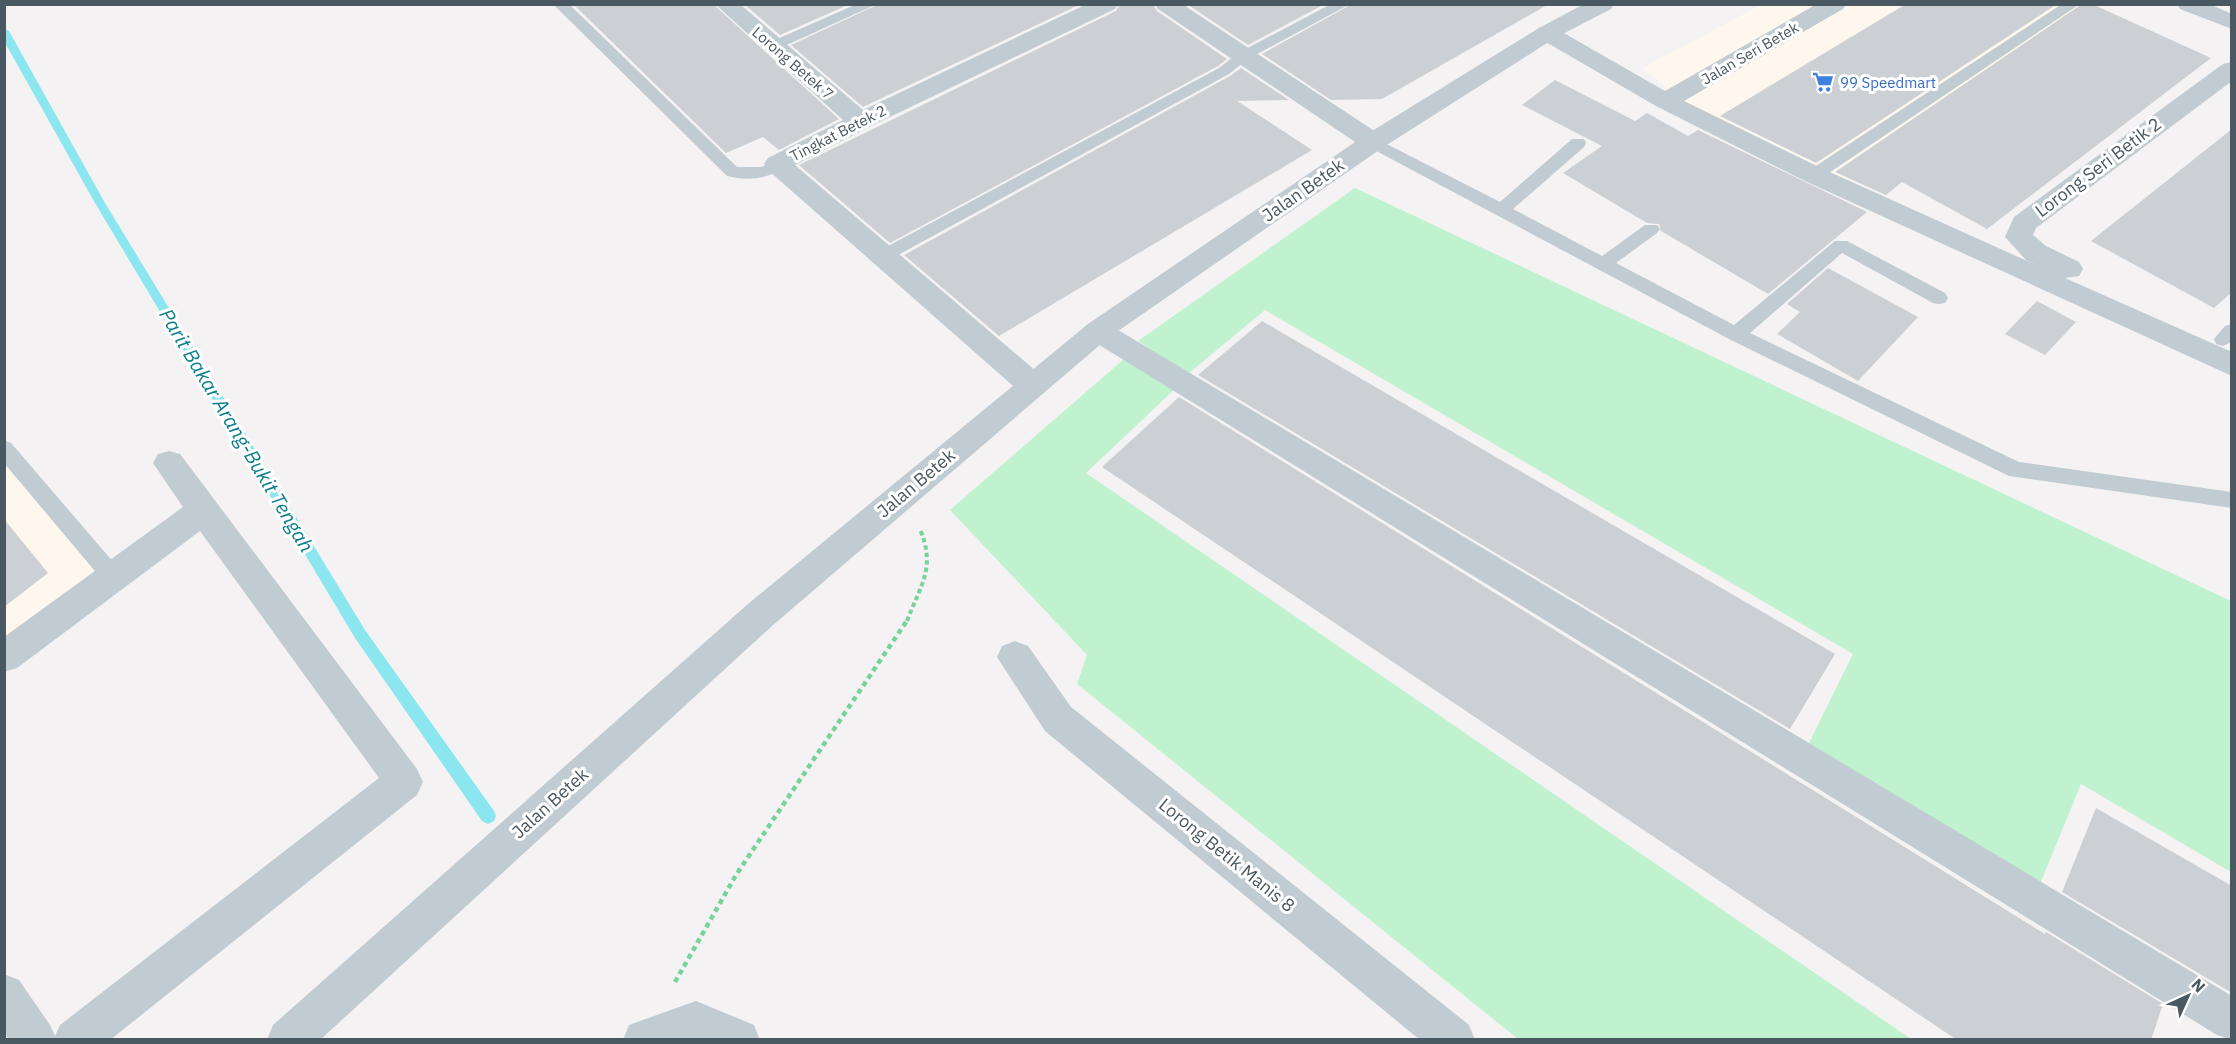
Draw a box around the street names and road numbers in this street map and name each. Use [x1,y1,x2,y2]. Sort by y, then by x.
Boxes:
street label: Jalan Seri Betek [1698,17,1802,88]
street label: Lorong Betek 7 [748,23,838,103]
street label: Tingkat Betek 2 [787,101,889,165]
street label: Lorong Seri Betik 2 [2030,112,2166,222]
street label: Jalan Betek [1257,153,1349,227]
street label: Jalan Betek [872,443,960,522]
street label: Jalan Betek [507,762,593,843]
street label: Lorong Betik Manis 8 [1154,793,1300,917]

